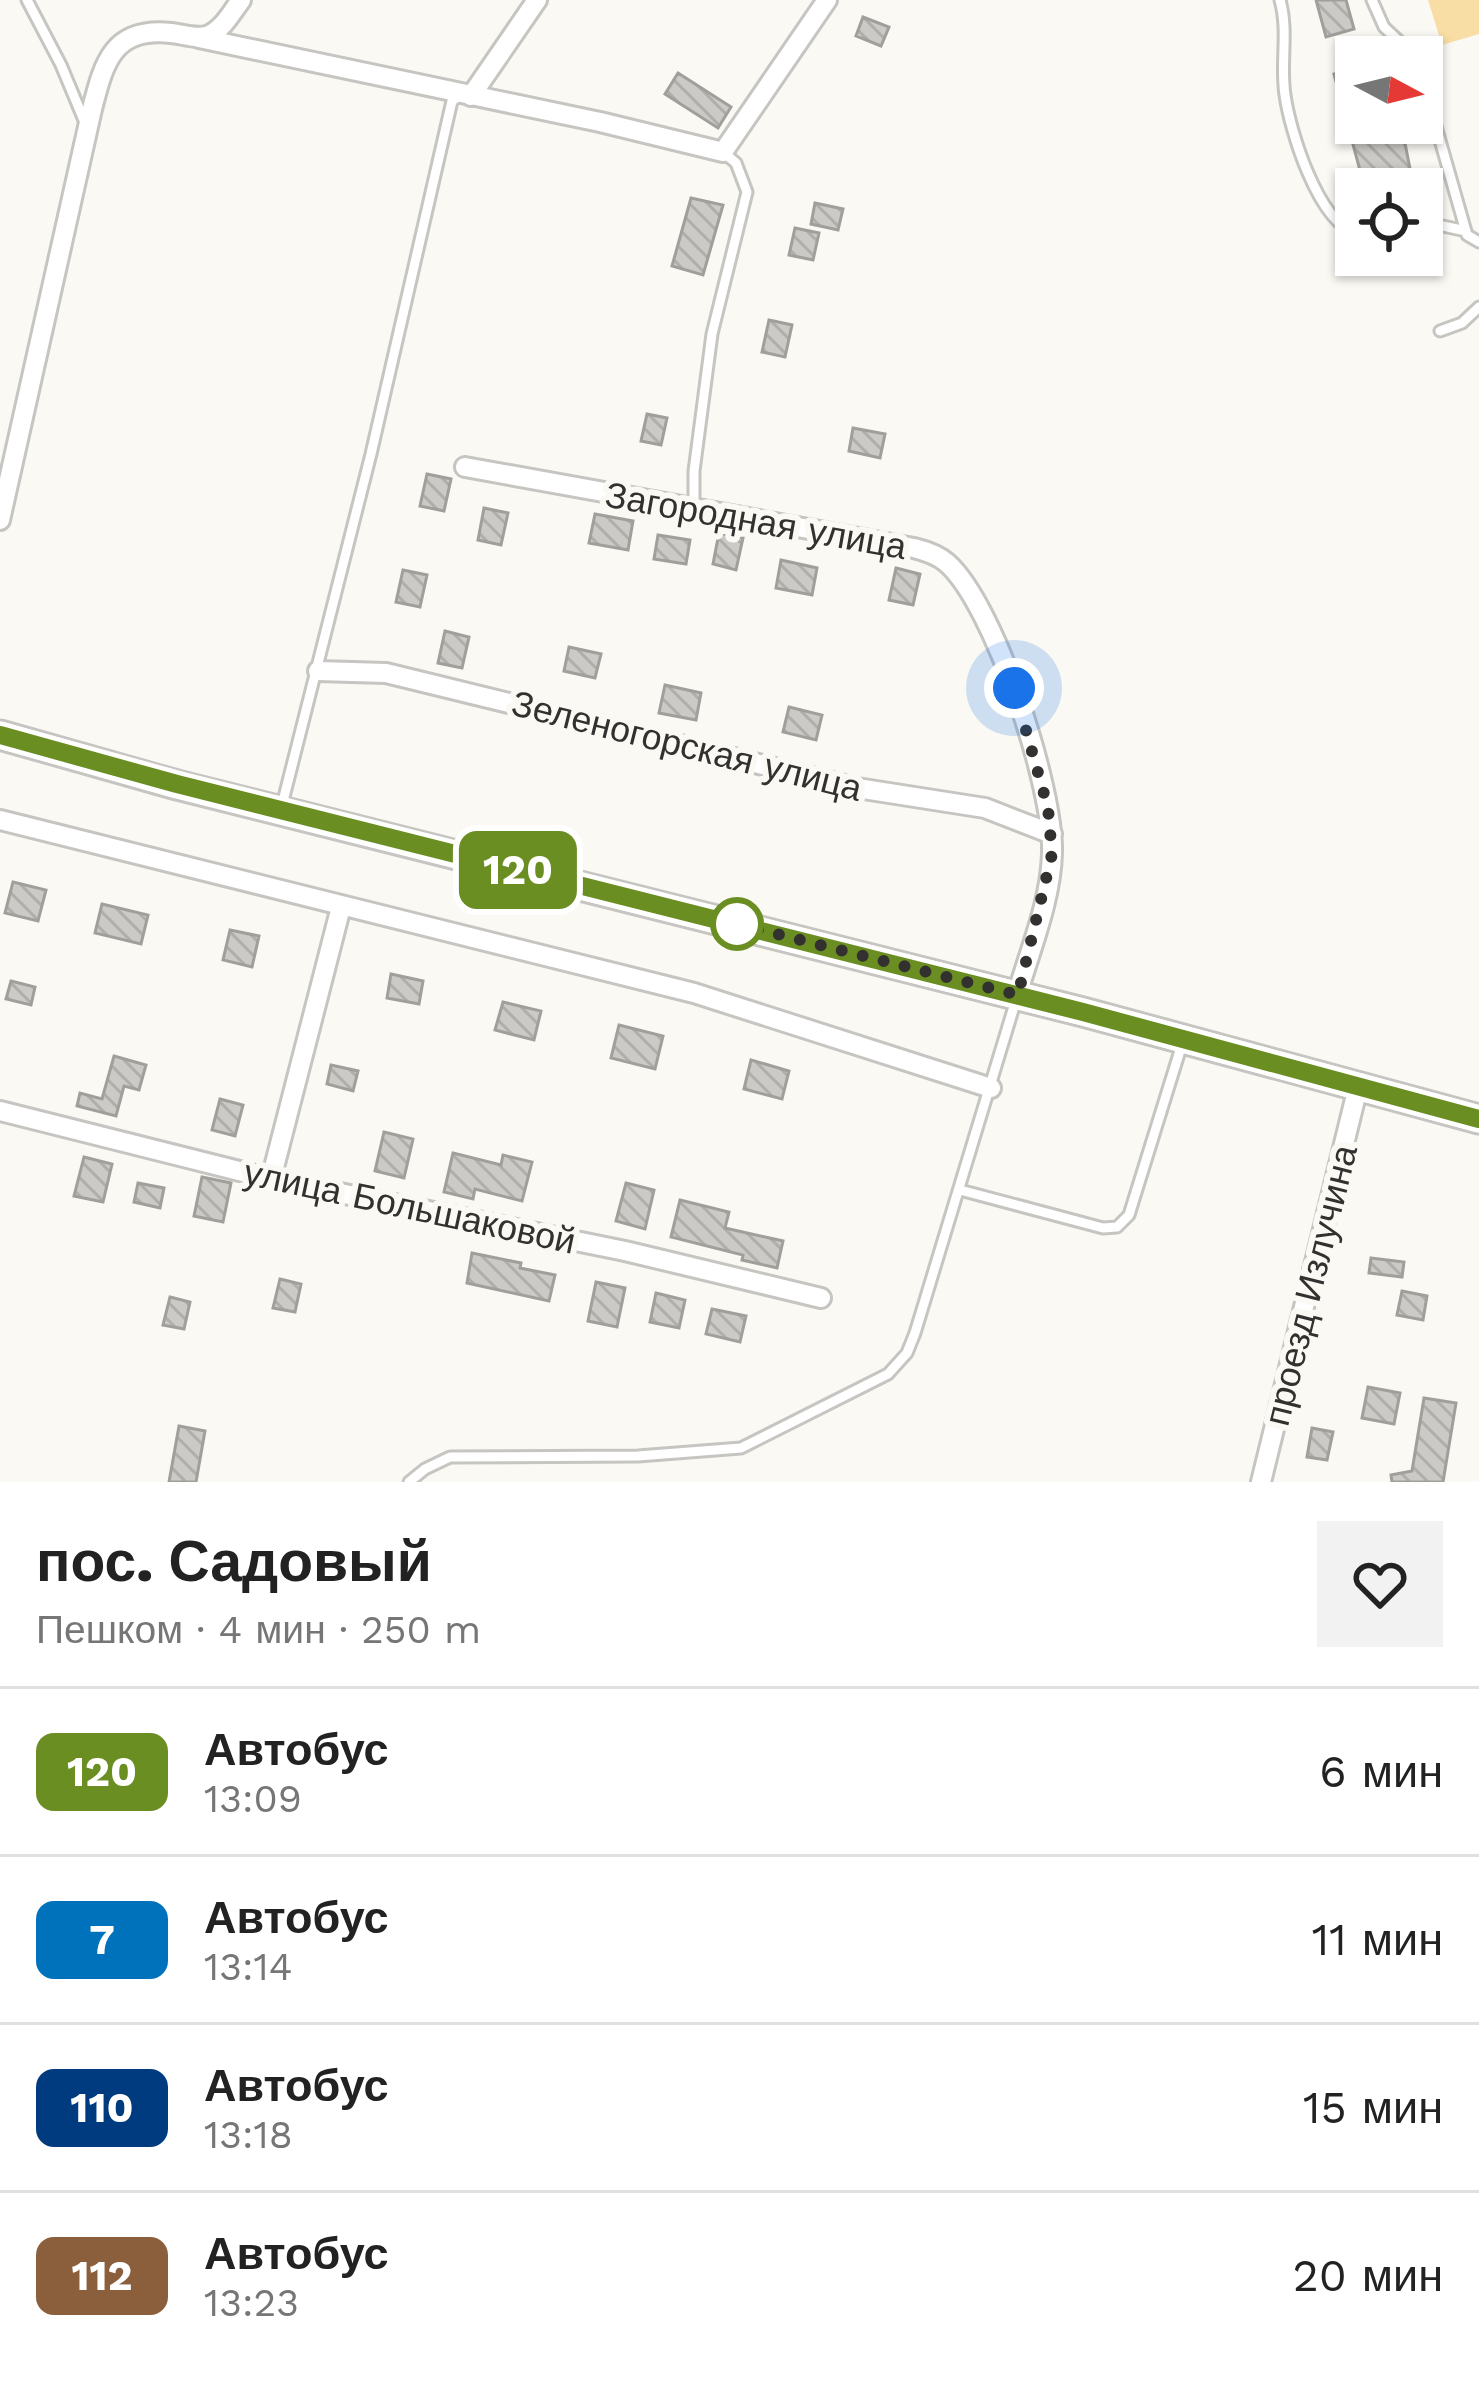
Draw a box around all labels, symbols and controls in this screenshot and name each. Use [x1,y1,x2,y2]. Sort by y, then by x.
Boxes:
north arrow [1335,36,1443,144]
map controls [1335,36,1443,276]
button: locate [1335,168,1443,276]
street label: Загородная улица [602,474,911,568]
your location [984,658,1044,718]
street label: Зеленогорская улица [507,682,867,810]
line badge: 120 [449,831,587,909]
text: 120 [483,845,553,894]
unlabelled marker [712,899,762,949]
street label: проезд Излучина [1256,1140,1366,1430]
street label: улица Большаковой [240,1151,579,1263]
button: heart [1317,1521,1443,1647]
text: пос. Садовый [36,1528,432,1595]
text: Пешком · 4 мин · 250 m [36,1607,481,1652]
text: Автобус [204,1723,389,1776]
text: 6 мин [1319,1745,1443,1798]
text: 120 [67,1747,137,1796]
text: 13:09 [204,1776,302,1821]
text: Автобус [204,1891,389,1944]
text: 11 мин [1312,1913,1443,1966]
text: 7 [89,1915,115,1964]
text: 13:14 [204,1944,293,1989]
text: Автобус [204,2059,389,2112]
text: 15 мин [1303,2081,1443,2134]
text: 110 [70,2083,134,2132]
text: 13:18 [204,2112,293,2157]
text: Автобус [204,2227,389,2280]
text: 20 мин [1293,2249,1443,2302]
text: 112 [71,2251,133,2300]
text: 13:23 [204,2280,299,2325]

